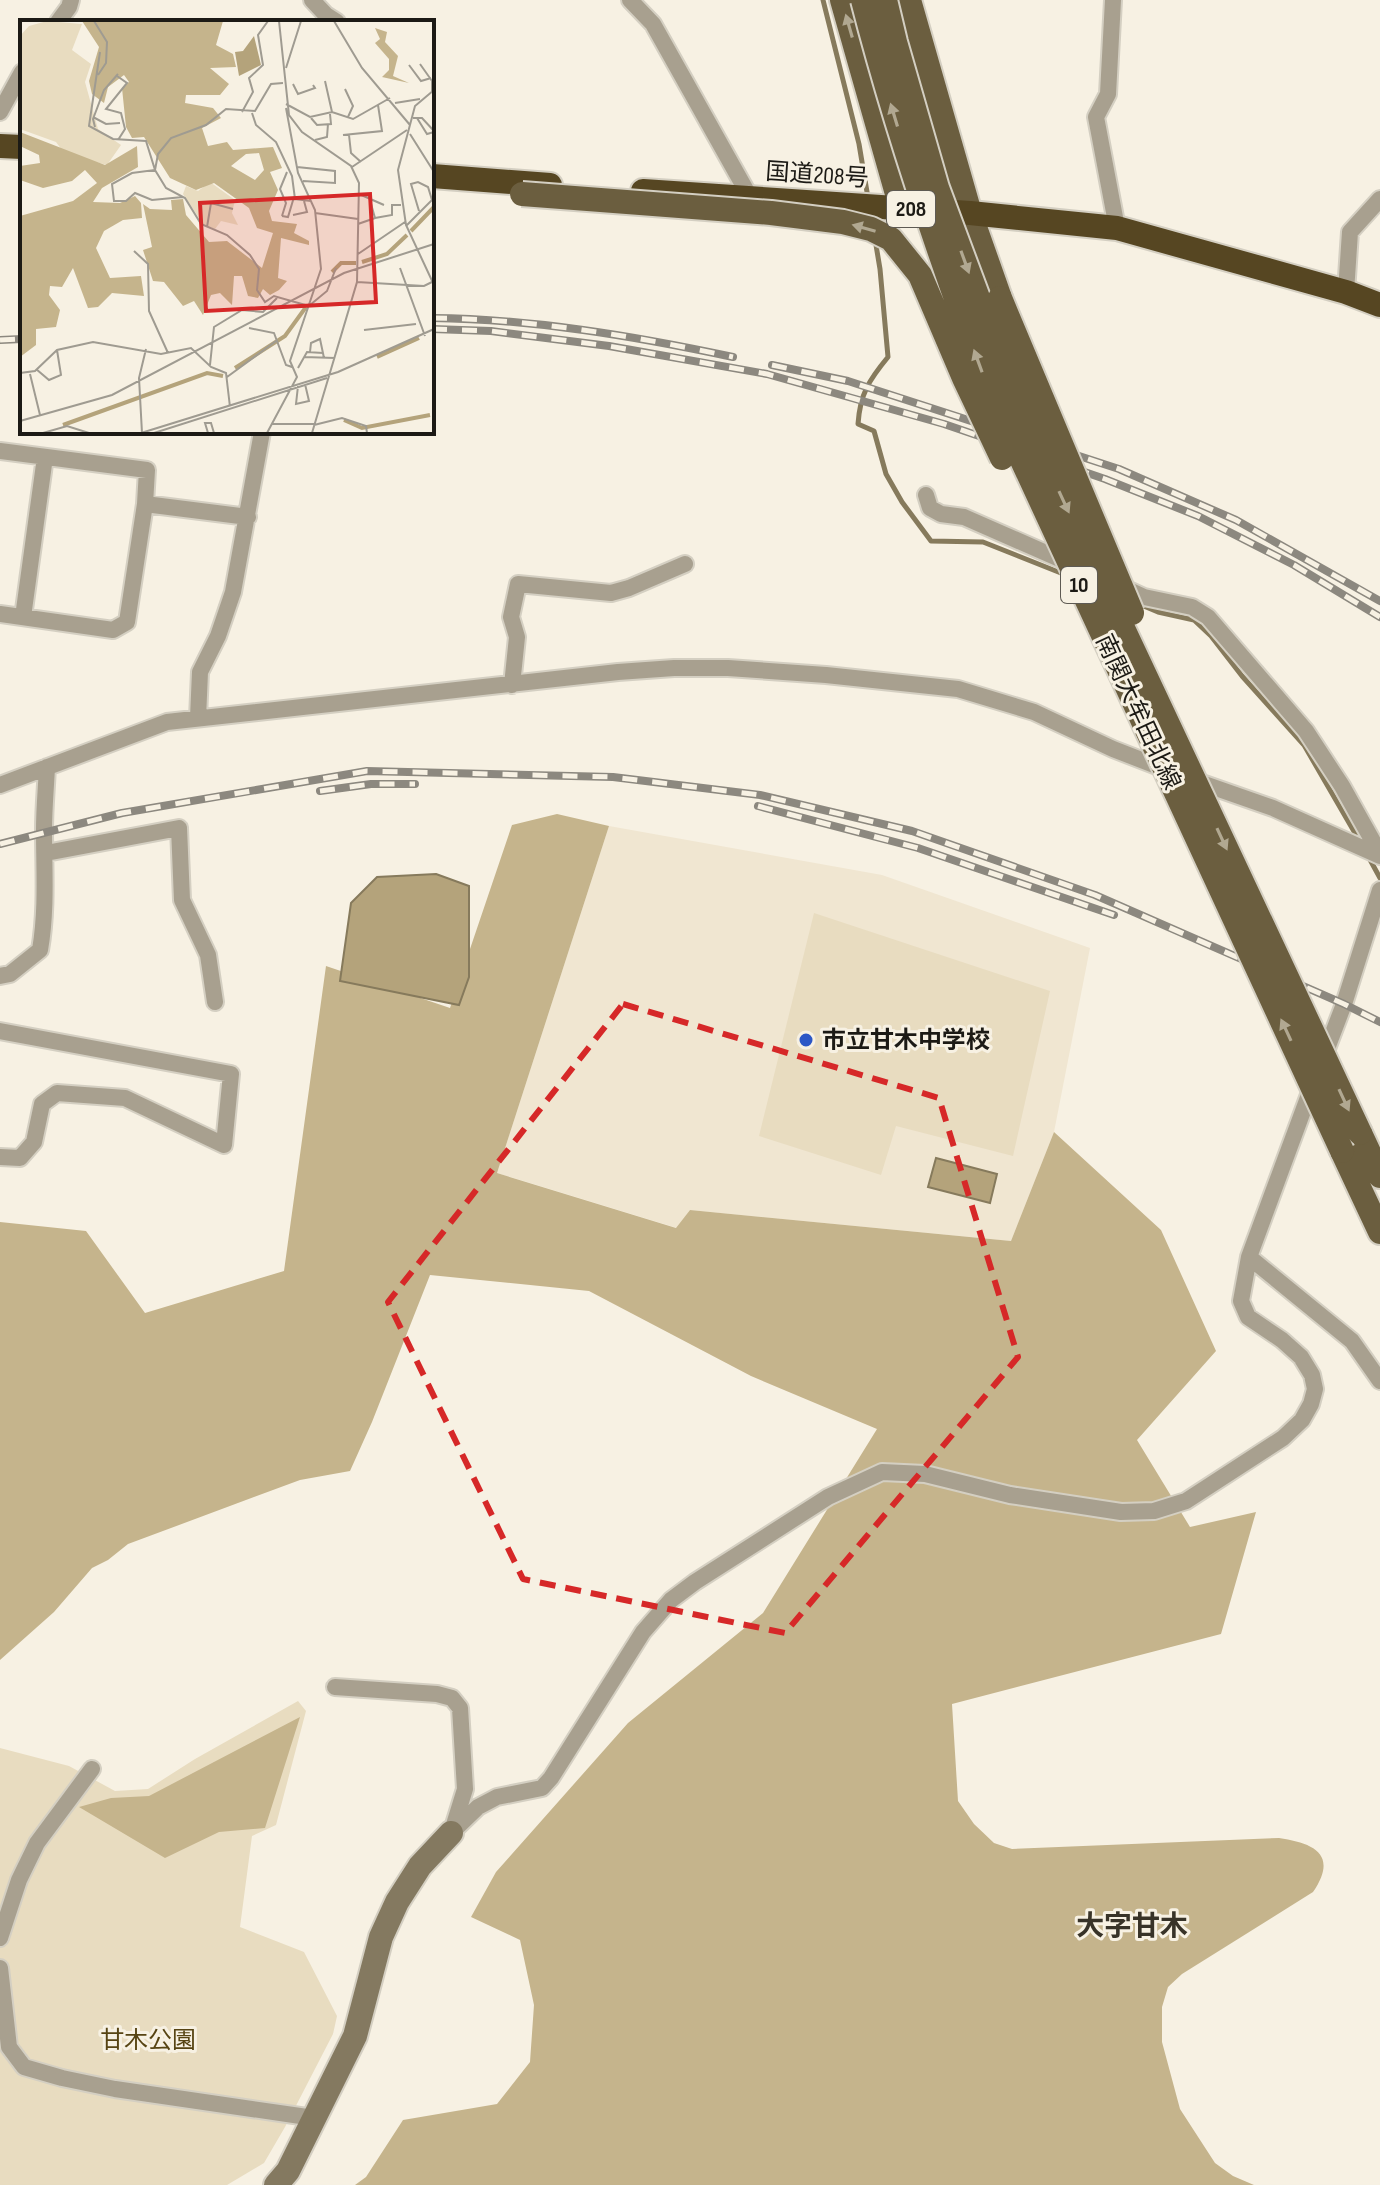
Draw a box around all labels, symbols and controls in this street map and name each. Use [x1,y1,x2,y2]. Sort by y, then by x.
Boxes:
one-way arrow [842,13,855,37]
inset map [20,20,434,434]
one-way arrow [887,103,900,127]
street label: 国道208号 [765,157,869,193]
road number: 208 [887,191,935,227]
one-way arrow [852,221,876,234]
one-way arrow [959,250,972,274]
one-way arrow [971,349,984,373]
one-way arrow [1057,491,1071,514]
road number: 10 [1061,567,1097,603]
street label: 南関大牟田北線 [1089,630,1187,794]
one-way arrow [1215,827,1229,851]
one-way arrow [1279,1018,1293,1041]
place label: 市立甘木中学校 [822,1026,990,1055]
marker: 市立甘木中学校 [797,1031,815,1049]
one-way arrow [1337,1088,1351,1111]
district label: 大字甘木 [1076,1910,1188,1943]
park label: 甘木公園 [100,2026,196,2055]

